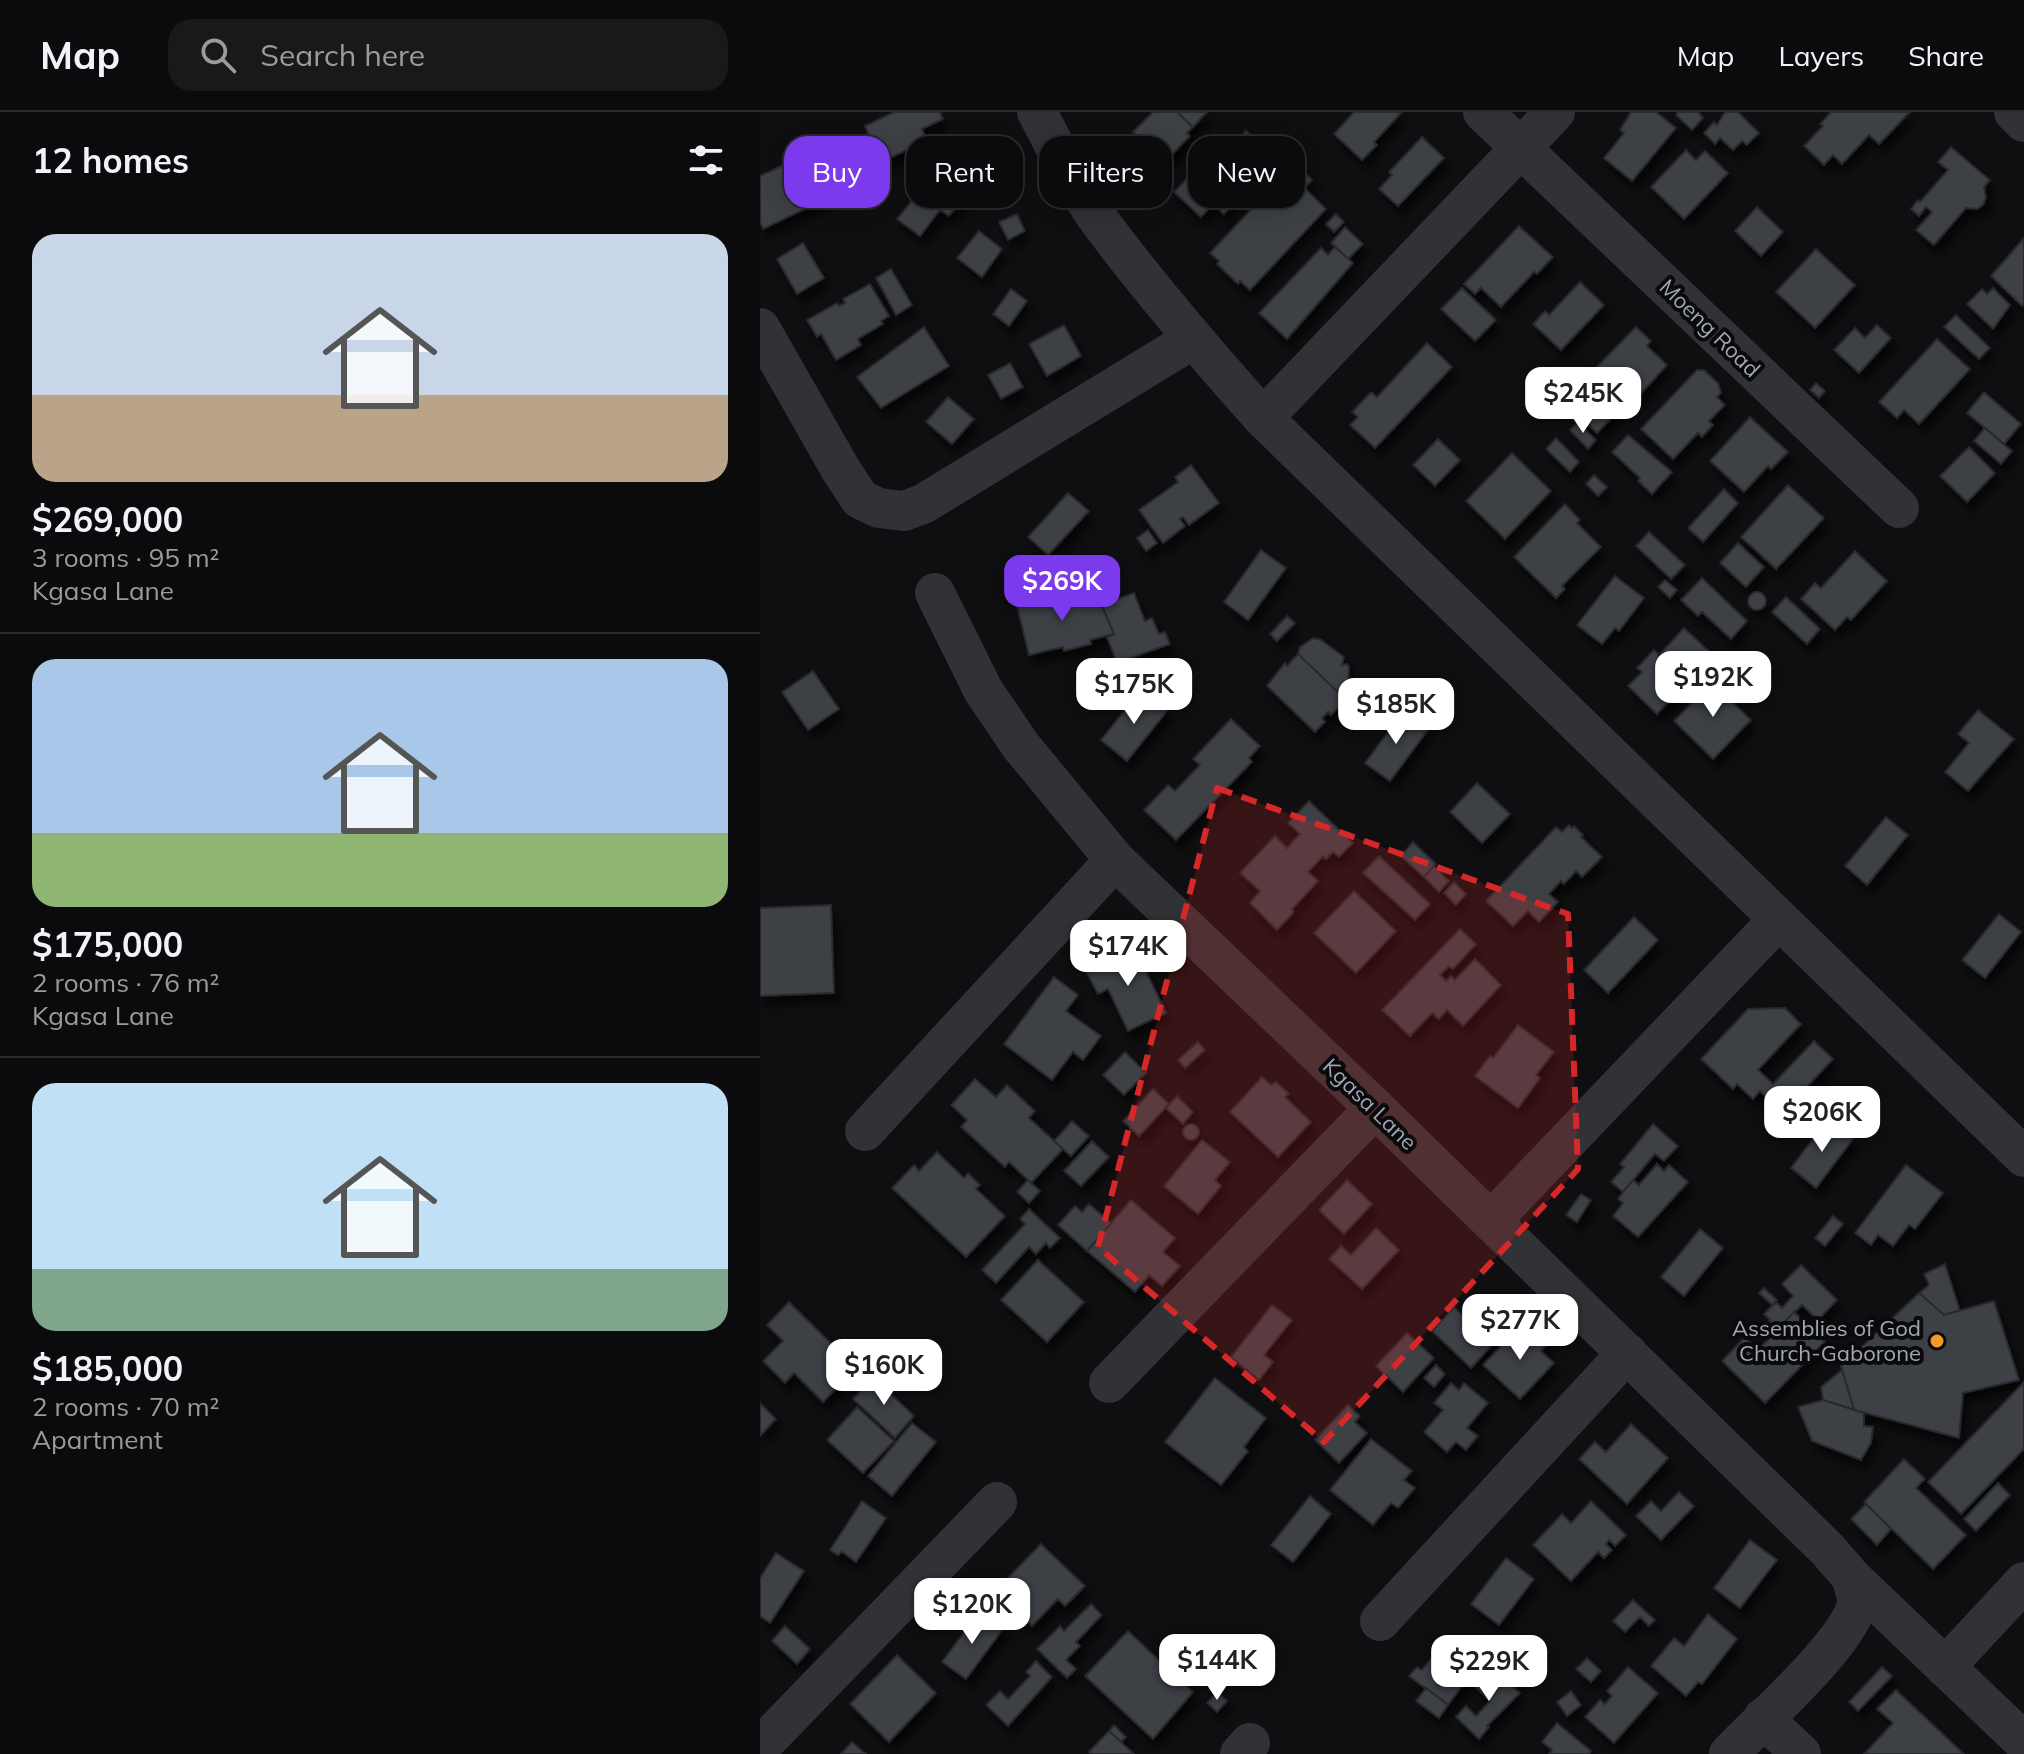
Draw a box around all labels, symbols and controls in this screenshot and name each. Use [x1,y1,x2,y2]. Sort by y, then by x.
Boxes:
search box [168,19,728,91]
text: Map [40,31,120,79]
icon: search [196,33,240,77]
text: Search here [260,36,425,74]
text: Map [1677,38,1734,73]
text: Layers [1778,38,1864,73]
text: Share [1908,38,1984,73]
chip: Buy [784,136,890,208]
chip: Rent [906,136,1023,208]
chip: Filters [1039,136,1172,208]
chip: New [1188,136,1305,208]
icon: filters [684,138,728,182]
text: 12 homes [32,139,189,182]
street label: Moeng Road [1654,273,1766,383]
icon: home [308,286,452,430]
pin: $245K [1527,367,1639,435]
text: $245K [1543,376,1623,409]
text: $269,000 [32,498,183,541]
text: 3 rooms · 95 m² [32,541,219,574]
pin: $269K [1006,555,1118,623]
text: $269K [1022,564,1102,597]
text: Kgasa Lane [32,574,174,607]
pin: $192K [1657,651,1769,719]
pin: $175K [1078,658,1190,726]
text: $192K [1673,660,1753,693]
text: $175K [1094,667,1174,700]
pin: $185K [1340,678,1452,746]
text: $185K [1356,687,1436,720]
icon: home [308,711,452,855]
pin: $174K [1072,920,1184,988]
text: $175,000 [32,923,183,966]
text: $174K [1088,929,1168,962]
text: 2 rooms · 76 m² [32,966,219,999]
text: Kgasa Lane [32,999,174,1032]
street label: Kgasa Lane [1317,1052,1423,1156]
pin: $206K [1766,1086,1878,1154]
text: $206K [1782,1095,1862,1128]
icon: home [308,1135,452,1279]
pin: $277K [1464,1294,1576,1362]
text: $277K [1480,1303,1560,1336]
place label: Assemblies of God Church-Gaborone [1732,1314,1921,1367]
marker: Assemblies of God Church-Gaborone [1928,1332,1946,1350]
pin: $160K [828,1339,940,1407]
text: $185,000 [32,1347,183,1390]
text: $160K [844,1348,924,1381]
text: 2 rooms · 70 m² [32,1390,219,1423]
text: Apartment [32,1423,163,1456]
pin: $120K [916,1578,1028,1646]
text: $120K [932,1587,1012,1620]
pin: $144K [1161,1634,1273,1702]
pin: $229K [1433,1635,1545,1703]
text: $144K [1177,1643,1257,1676]
text: $229K [1449,1644,1529,1677]

